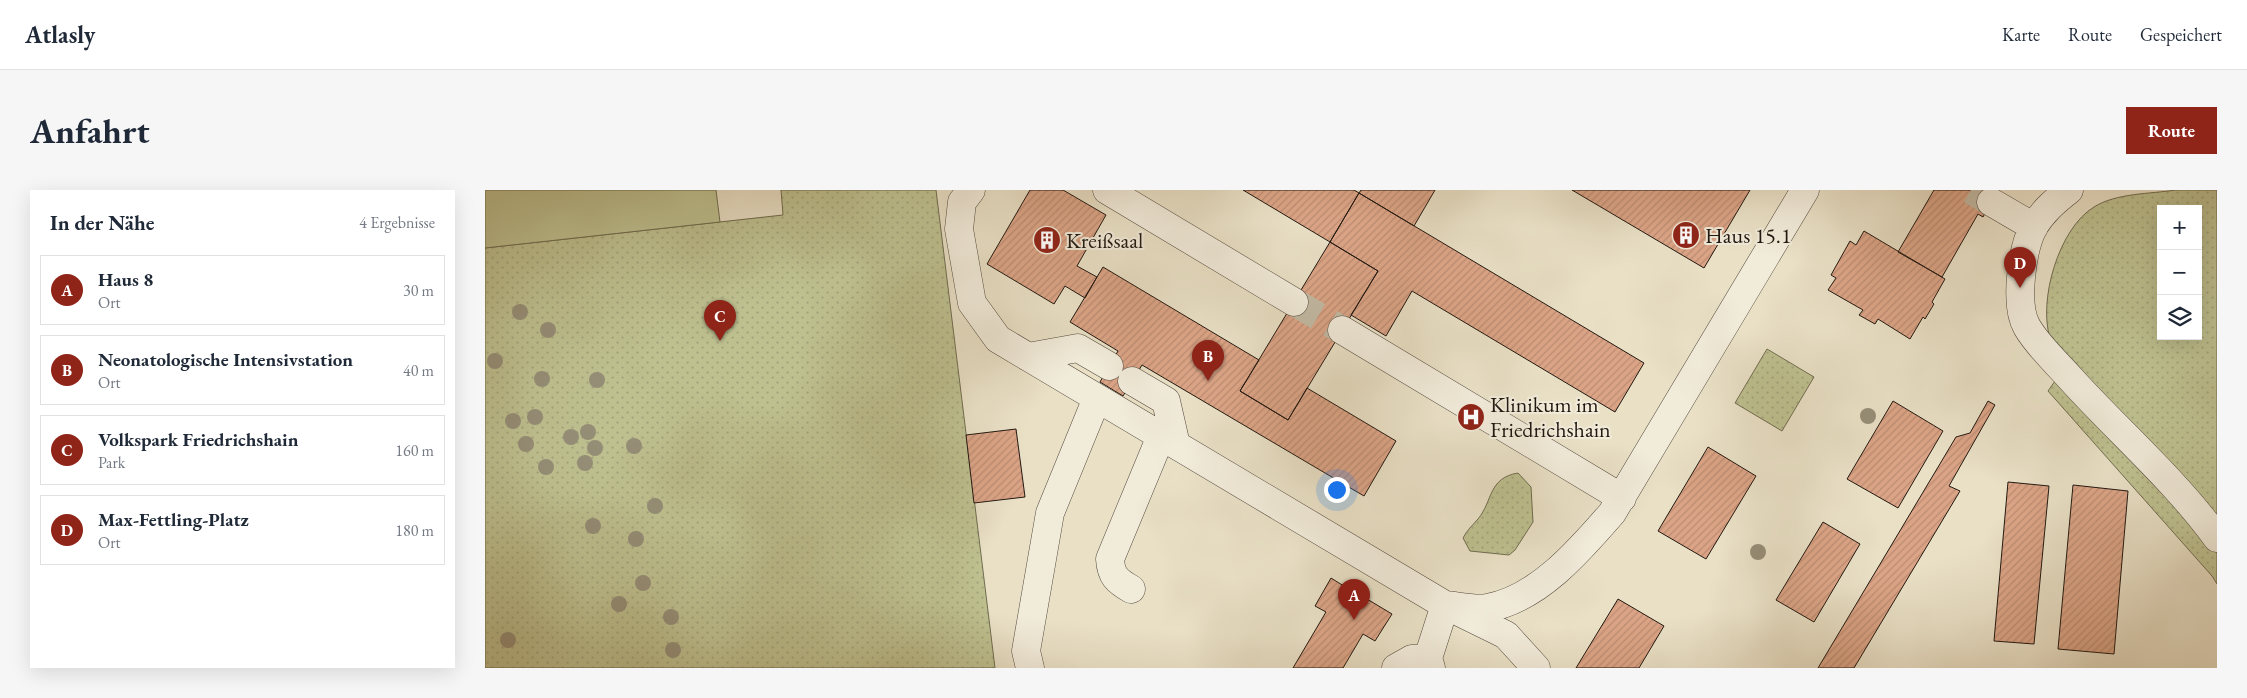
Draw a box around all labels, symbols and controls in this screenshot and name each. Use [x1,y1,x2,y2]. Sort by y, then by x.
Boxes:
text: Atlasly [25,19,95,50]
text: Karte [2002,23,2040,46]
text: Route [2068,23,2112,46]
text: Gespeichert [2140,23,2222,46]
button: Route [2126,107,2217,154]
text: Anfahrt [30,108,150,153]
map controls [2157,205,2202,340]
button: + [2157,205,2202,250]
text: In der Nähe [50,209,155,236]
text: 4 Ergebnisse [359,212,435,233]
building icon: Haus 15.1 [1671,220,1701,250]
place label: Haus 15.1 [1705,221,1791,250]
building icon: Kreißsaal [1032,225,1062,255]
place label: Kreißsaal [1066,226,1143,255]
pin: D [2004,247,2036,288]
button: − [2157,250,2202,295]
text: Haus 8 [98,267,153,292]
text: A [61,280,73,301]
text: 30 m [403,280,434,301]
text: Ort [98,292,121,313]
button: layers [2157,295,2202,340]
pin: C [704,300,736,341]
pin: B [1192,340,1224,381]
text: Neonatologische Intensivstation [98,347,353,372]
text: B [62,360,72,381]
text: 40 m [403,360,434,381]
text: Ort [98,372,121,393]
place label: Klinikum im Friedrichshain [1490,390,1611,444]
hospital icon: Klinikum im Friedrichshain [1456,402,1486,432]
text: Volkspark Friedrichshain [98,427,298,452]
text: C [61,440,73,461]
text: 160 m [395,440,434,461]
text: Park [98,452,125,473]
your location [1324,477,1350,503]
text: Max-Fettling-Platz [98,507,249,532]
text: D [61,520,73,541]
text: 180 m [395,520,434,541]
text: Ort [98,532,121,553]
pin: A [1338,579,1370,620]

